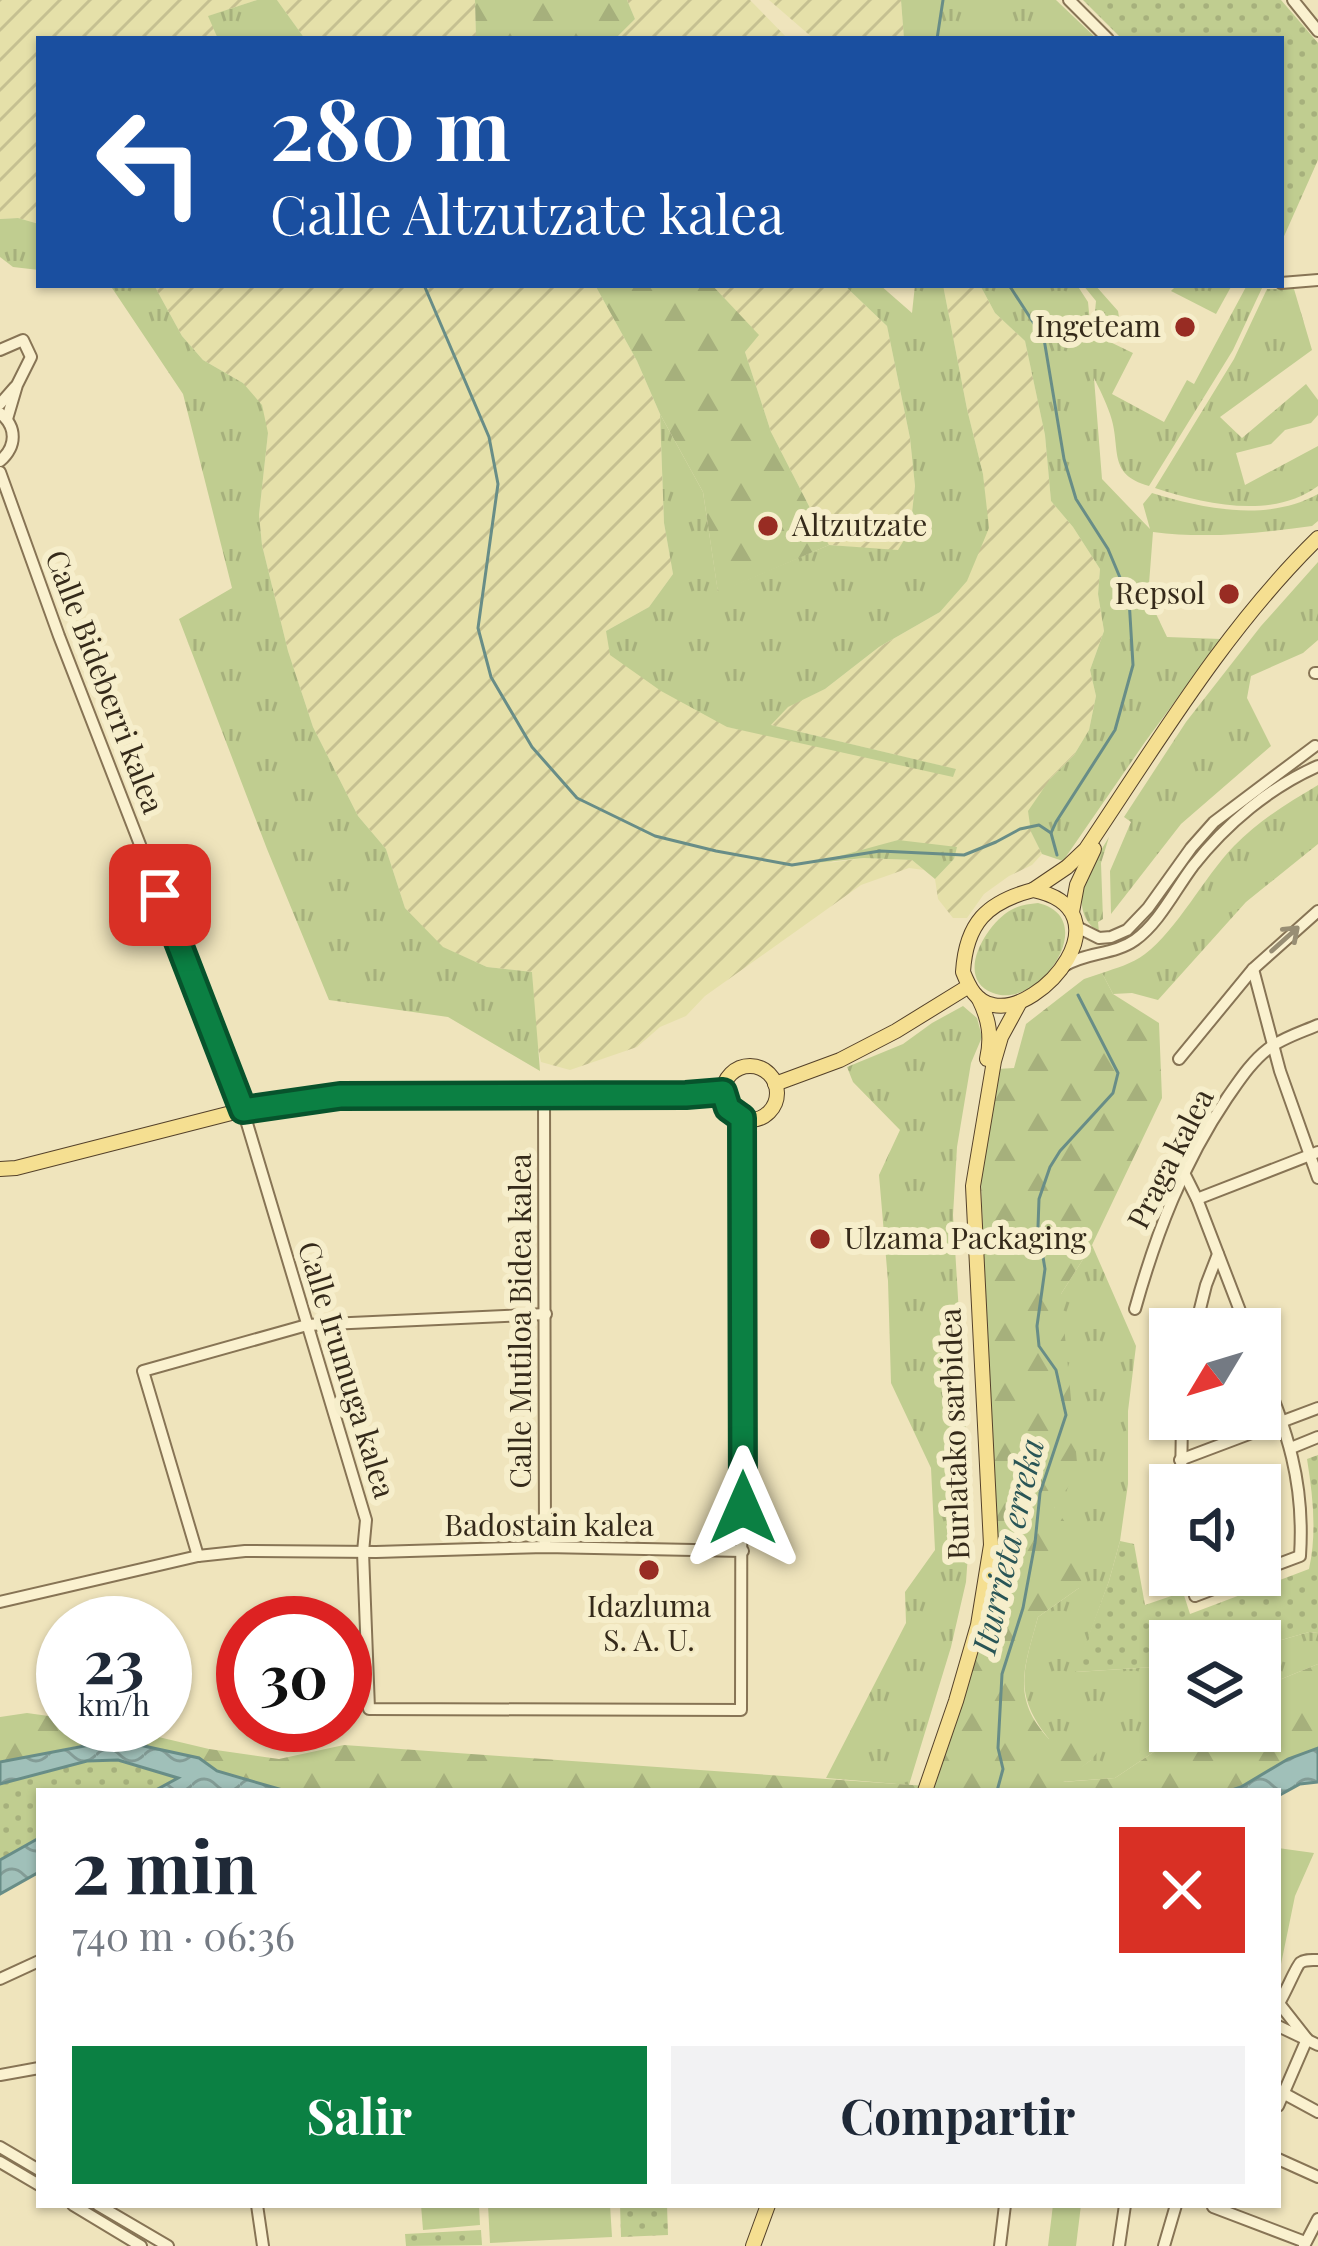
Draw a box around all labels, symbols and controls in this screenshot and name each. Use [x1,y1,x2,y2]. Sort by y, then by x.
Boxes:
text: 280 m [270,70,511,182]
icon: left [72,84,228,240]
text: Calle Altzutzate kalea [270,177,784,249]
place label: Ingeteam [1035,305,1161,345]
marker: Ingeteam [1172,314,1198,340]
place label: Altzutzate [791,504,927,544]
marker: Altzutzate [755,513,781,539]
street label: Calle Bideberri kalea [37,544,174,819]
place label: Repsol [1115,572,1205,612]
marker: Repsol [1216,581,1242,607]
pin [109,844,211,946]
icon: arrive [127,862,193,928]
one-way arrow [1269,926,1300,953]
street label: Praga kalea [1117,1081,1222,1235]
street label: Calle Mutiloa Bidea kalea [499,1153,539,1489]
place label: Ulzama Packaging [844,1217,1087,1257]
marker: Ulzama Packaging [807,1226,833,1252]
street label: Calle Irumuga kalea [290,1236,406,1503]
street label: Burlatako sarbidea [929,1307,977,1561]
north arrow [1149,1308,1281,1440]
map controls [1149,1308,1281,1752]
water label: Iturrieta erreka [959,1434,1052,1659]
position arrow [680,1445,806,1571]
button: sound [1149,1464,1281,1596]
street label: Badostain kalea [444,1504,654,1544]
marker: Idazluma S. A. U. [636,1557,662,1583]
place label: Idazluma S. A. U. [587,1585,711,1659]
speed limit sign: 30 [216,1596,372,1752]
text: 23 [84,1619,144,1699]
button: layers [1149,1620,1281,1752]
text: km/h [78,1684,150,1724]
text: 2 min [72,1816,258,1912]
button: close [1119,1827,1245,1953]
text: 740 m · 06:36 [72,1909,295,1961]
button: Salir [72,2046,647,2184]
button: Compartir [671,2046,1245,2184]

